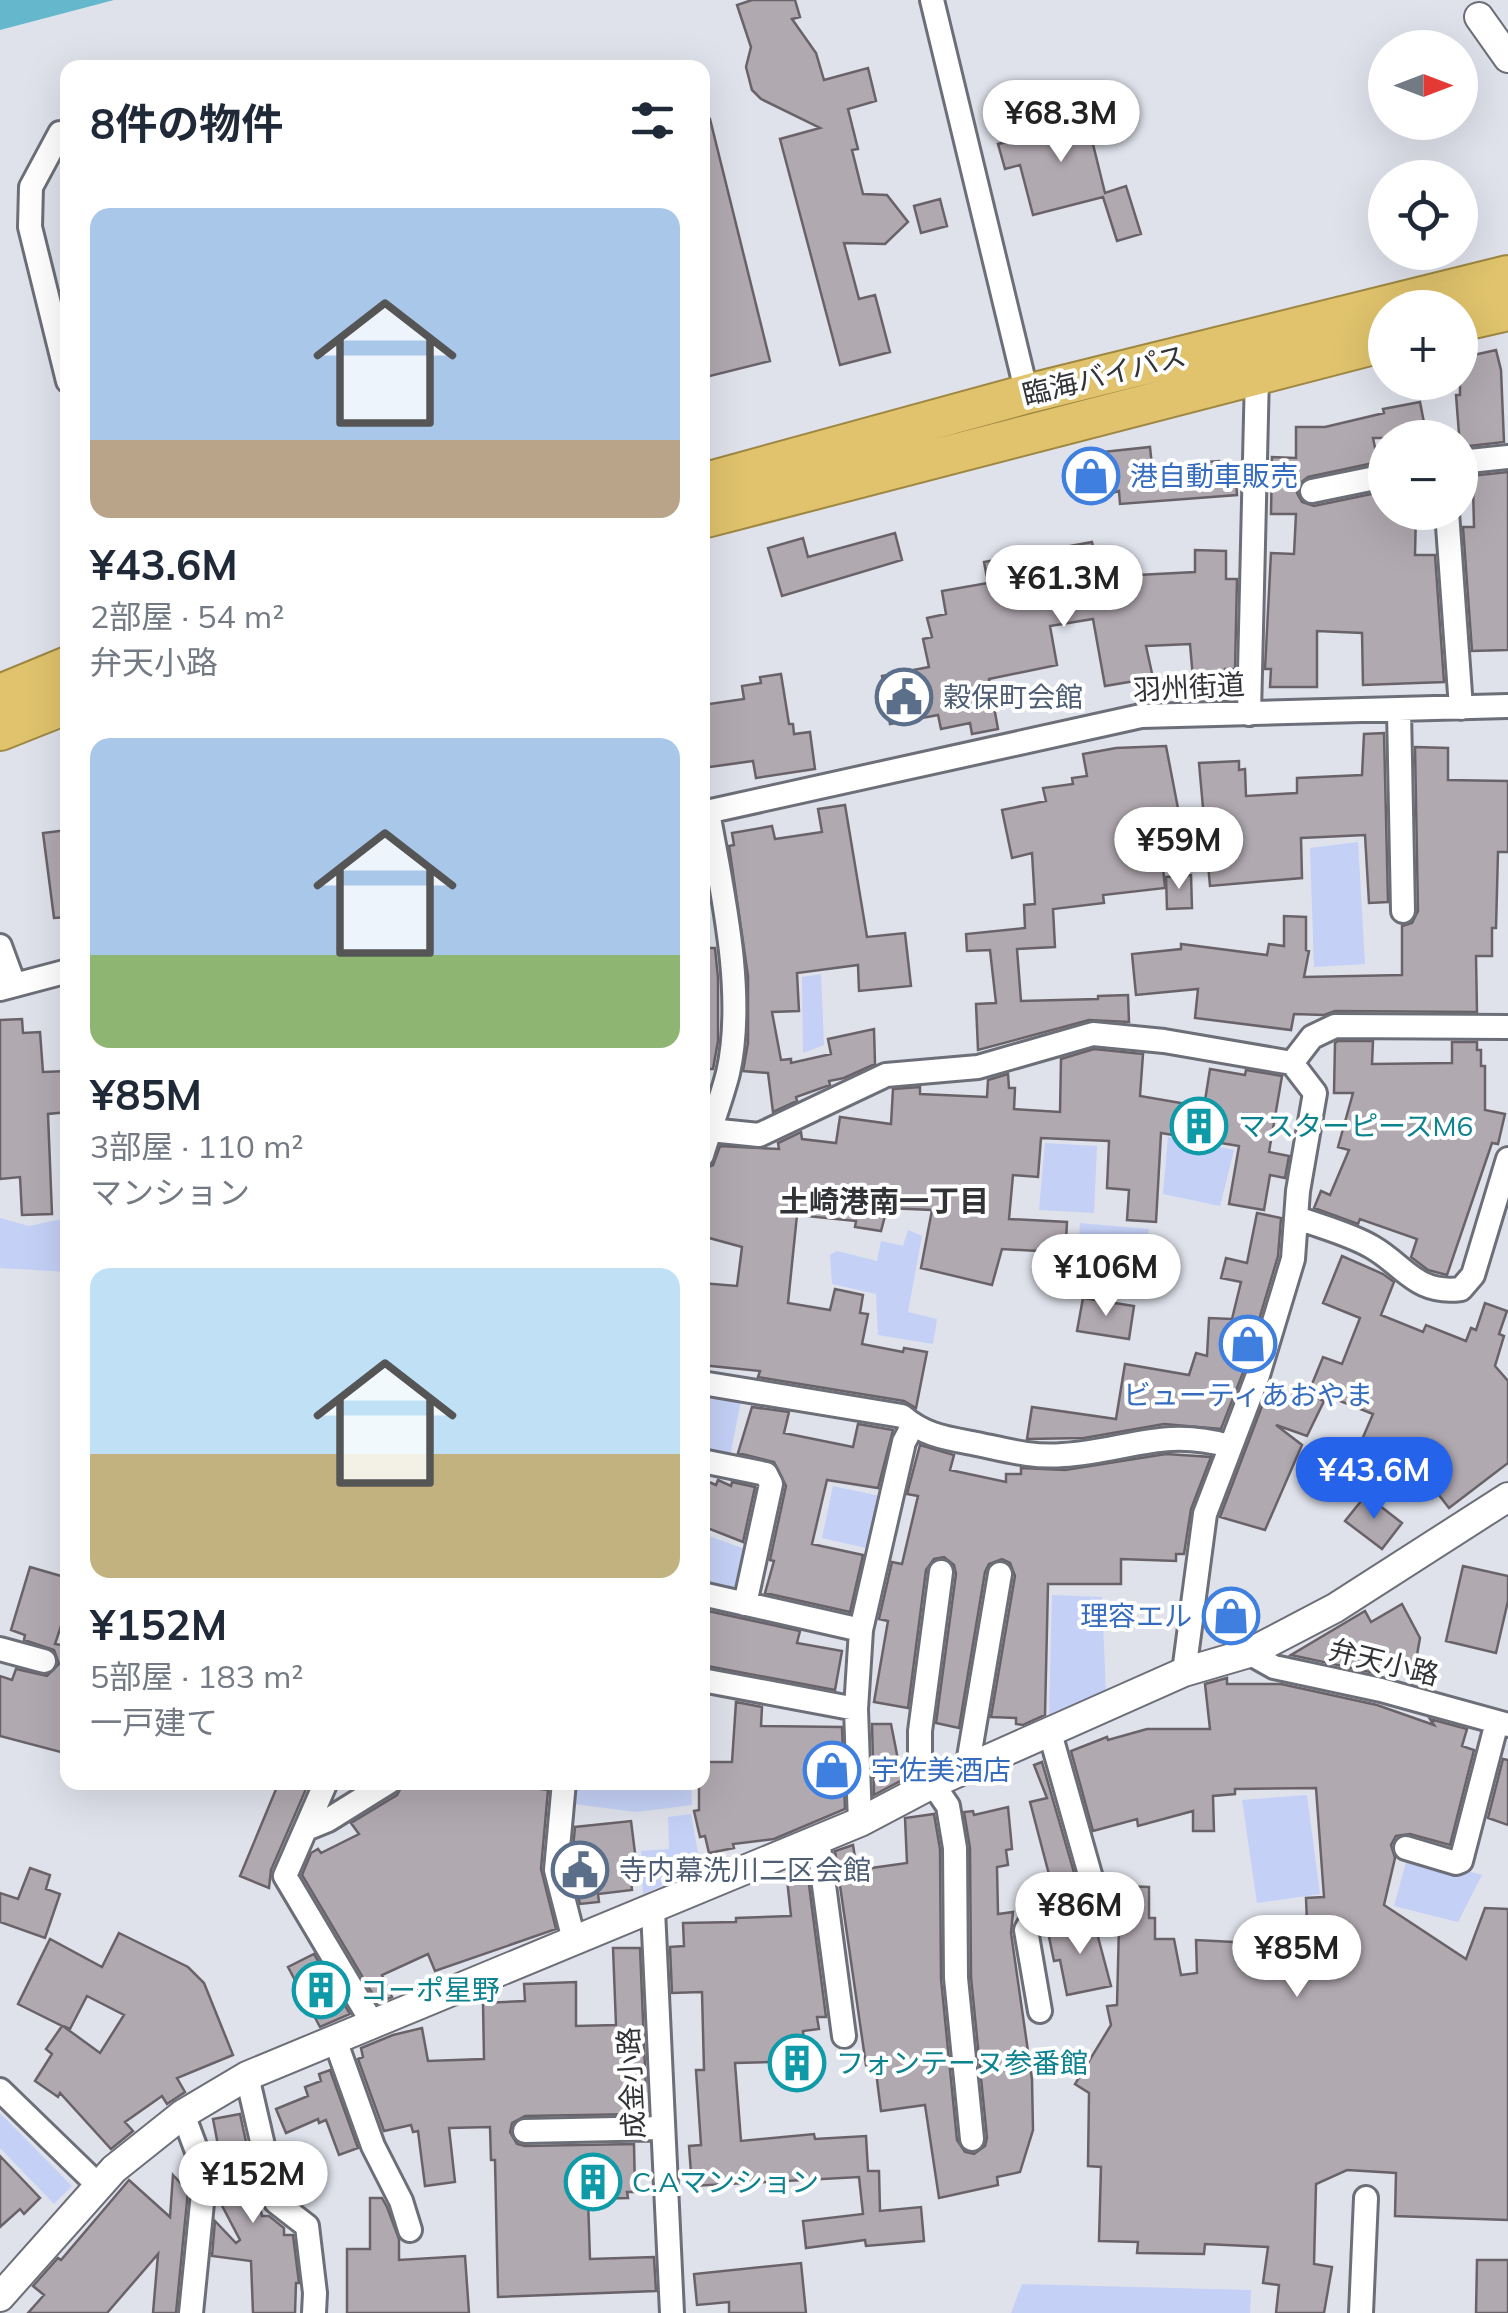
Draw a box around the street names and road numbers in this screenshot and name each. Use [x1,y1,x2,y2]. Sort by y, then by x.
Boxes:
street label: 臨海バイパス [1018,337,1189,412]
street label: 羽州街道 [1132,666,1246,707]
street label: 弁天小路 [1326,1631,1443,1692]
street label: 成金小路 [610,2026,651,2140]

